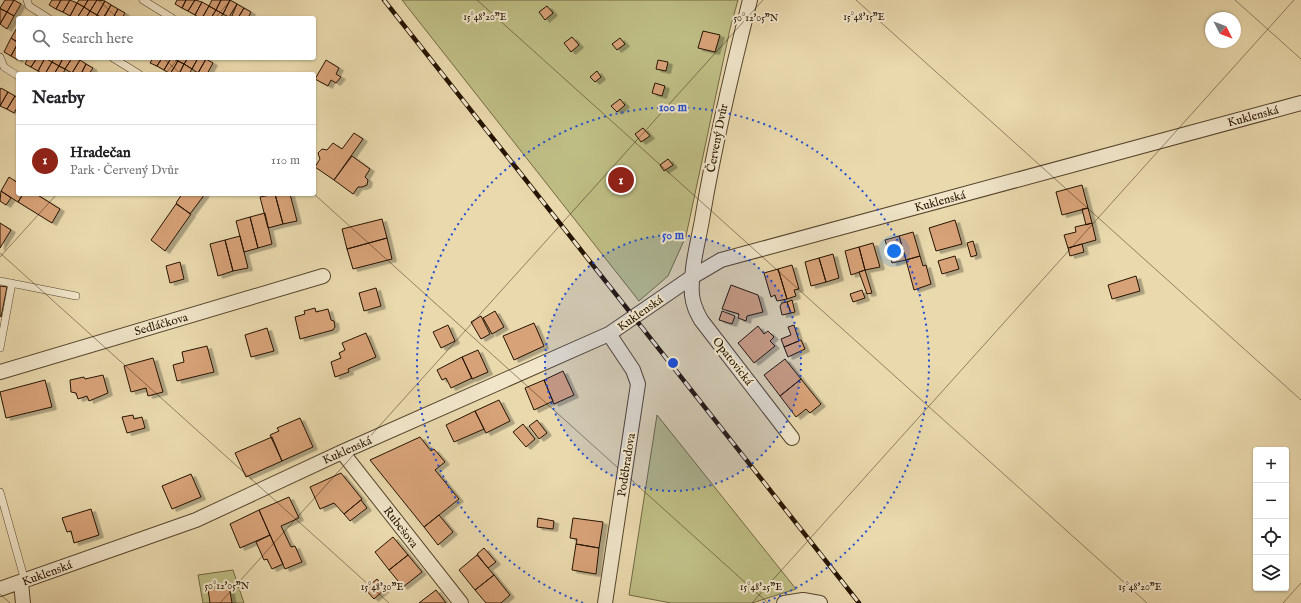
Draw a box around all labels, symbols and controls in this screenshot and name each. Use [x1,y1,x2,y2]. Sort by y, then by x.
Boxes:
text: 15°48'20"E [463,11,507,24]
text: 15°48'15"E [843,11,885,24]
text: 50°12'05"N [734,12,779,25]
north arrow [1205,12,1241,48]
search box [16,16,316,60]
icon: search [30,27,52,49]
text: Search here [62,29,133,48]
text: Nearby [32,88,85,109]
text: 100 m [659,100,688,115]
street label: Červený Dvůr [702,102,732,174]
street label: Kuklenská [1226,102,1281,130]
text: Hradečan [70,143,131,162]
text: 1 [43,152,47,169]
text: 110 m [271,152,300,169]
text: Park · Červený Dvůr [70,162,179,179]
pin: 1 [608,165,634,195]
street label: Kuklenská [913,187,968,215]
text: 50 m [662,228,685,243]
your location [884,241,904,261]
street label: Kuklenská [615,292,667,335]
street label: Sedláčkova [133,309,190,339]
street label: Opatovická [708,334,757,390]
centre of rings [666,356,680,370]
street label: Poděbradova [614,431,639,498]
street label: Kuklenská [320,433,375,468]
map controls [1253,447,1289,591]
button: + [1253,447,1289,483]
button: − [1253,483,1289,519]
street label: Rubešova [380,504,422,552]
button: locate [1253,519,1289,555]
button: layers [1253,555,1289,591]
street label: Kuklenská [20,557,75,589]
text: 50°12'05"N [205,580,250,593]
text: 15°48'30"E [361,581,403,594]
text: 15°48'25"E [740,581,782,594]
text: 15°48'20"E [1118,581,1162,594]

